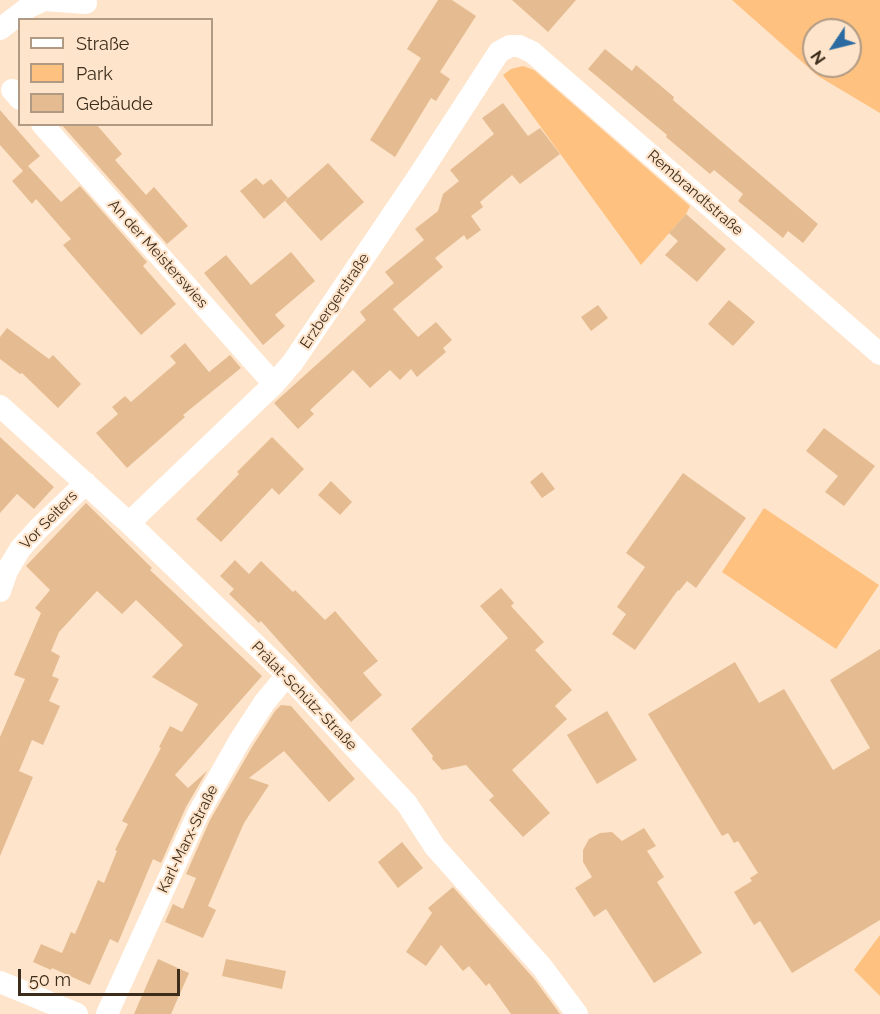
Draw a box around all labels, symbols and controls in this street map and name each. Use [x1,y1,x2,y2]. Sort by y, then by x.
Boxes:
legend [18,18,213,126]
north arrow [802,18,862,78]
text: Straße [76,33,129,54]
text: N [807,47,830,68]
text: Park [76,63,113,84]
text: Gebäude [76,93,153,114]
street label: Rembrandtstraße [644,147,746,239]
street label: An der Meisterswies [105,196,211,312]
street label: Erzbergerstraße [297,250,373,352]
street label: Vor Seiters [17,487,81,553]
street label: Prälat-Schütz-Straße [247,638,361,754]
street label: Karl-Marx-Straße [154,782,222,896]
scale bar [21,957,183,995]
text: 50 m [29,969,71,990]

